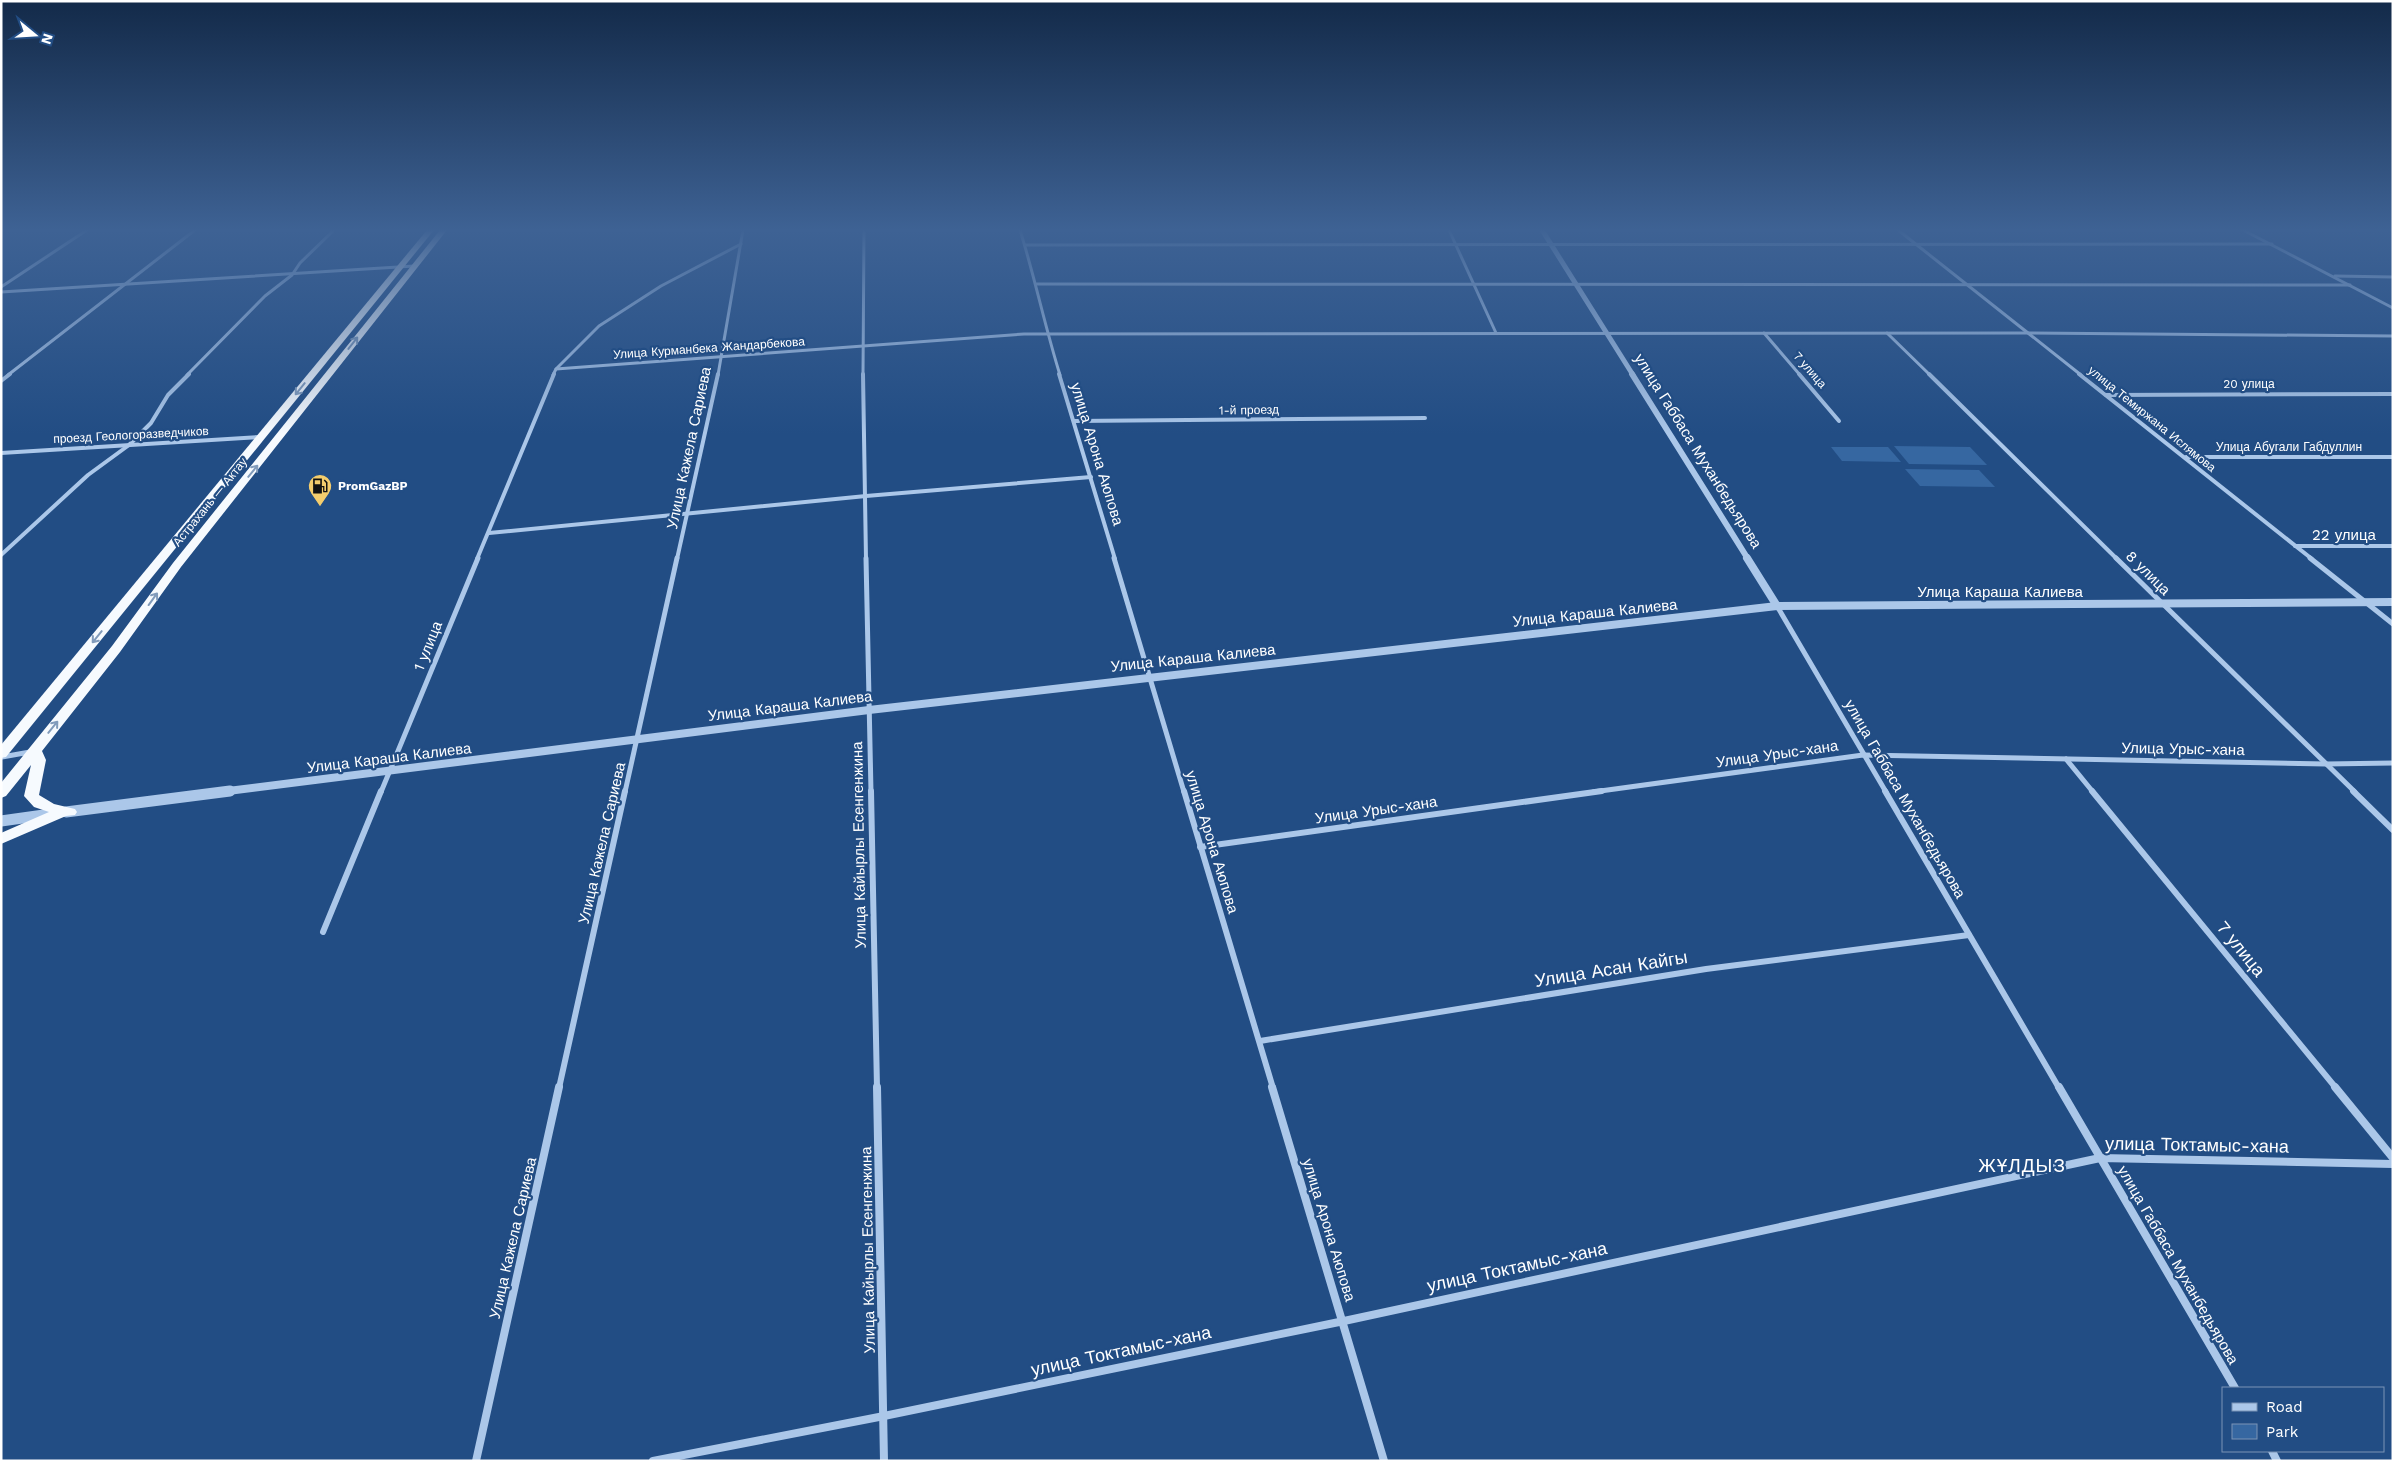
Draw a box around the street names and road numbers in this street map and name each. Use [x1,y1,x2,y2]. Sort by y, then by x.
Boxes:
street label: Улица Курманбека Жандарбекова [613,334,806,362]
street label: 7 улица [1790,349,1830,391]
street label: улица Габбаса Муханбедьярова [1630,350,1766,552]
street label: улица Темиржана Ислямова [2085,363,2219,475]
street label: Улица Кажела Сариева [663,365,715,531]
street label: 20 улица [2223,377,2275,391]
street label: улица Арона Аюпова [1067,380,1128,528]
street label: 1-й проезд [1219,402,1279,418]
street label: проезд Геологоразведчиков [53,424,209,446]
street label: Улица Абугали Габдуллин [2216,440,2362,454]
street label: Астрахань — Актау [170,455,250,549]
street label: 22 улица [2312,526,2377,544]
street label: 8 улица [2122,547,2174,599]
street label: Улица Караша Калиева [1917,583,2083,601]
street label: Улица Караша Калиева [1512,595,1679,631]
street label: 1 улица [410,618,446,674]
street label: Улица Караша Калиева [1110,640,1277,676]
street label: Улица Караша Калиева [707,687,874,725]
street label: улица Габбаса Муханбедьярова [1841,697,1970,902]
street label: Улица Урыс-хана [1715,736,1840,771]
street label: Улица Караша Калиева [306,739,473,777]
street label: Улица Урыс-хана [2121,739,2245,759]
street label: Улица Кайырлы Есенгенжина [848,741,870,949]
street label: Улица Кажела Сариева [575,760,630,926]
street label: улица Арона Аюпова [1182,768,1243,916]
street label: Улица Урыс-хана [1314,792,1439,827]
street label: 7 улица [2213,917,2271,981]
street label: Улица Асан Кайгы [1533,946,1689,991]
street label: улица Токтамыс-хана [2105,1132,2290,1157]
street label: Улица Кайырлы Есенгенжина [857,1146,879,1354]
street label: Улица Кажела Сариева [486,1155,541,1321]
street label: улица Арона Аюпова [1299,1156,1360,1304]
street label: улица Габбаса Муханбедьярова [2114,1163,2243,1368]
street label: улица Токтамыс-хана [1425,1237,1610,1296]
street label: улица Токтамыс-хана [1029,1321,1214,1380]

